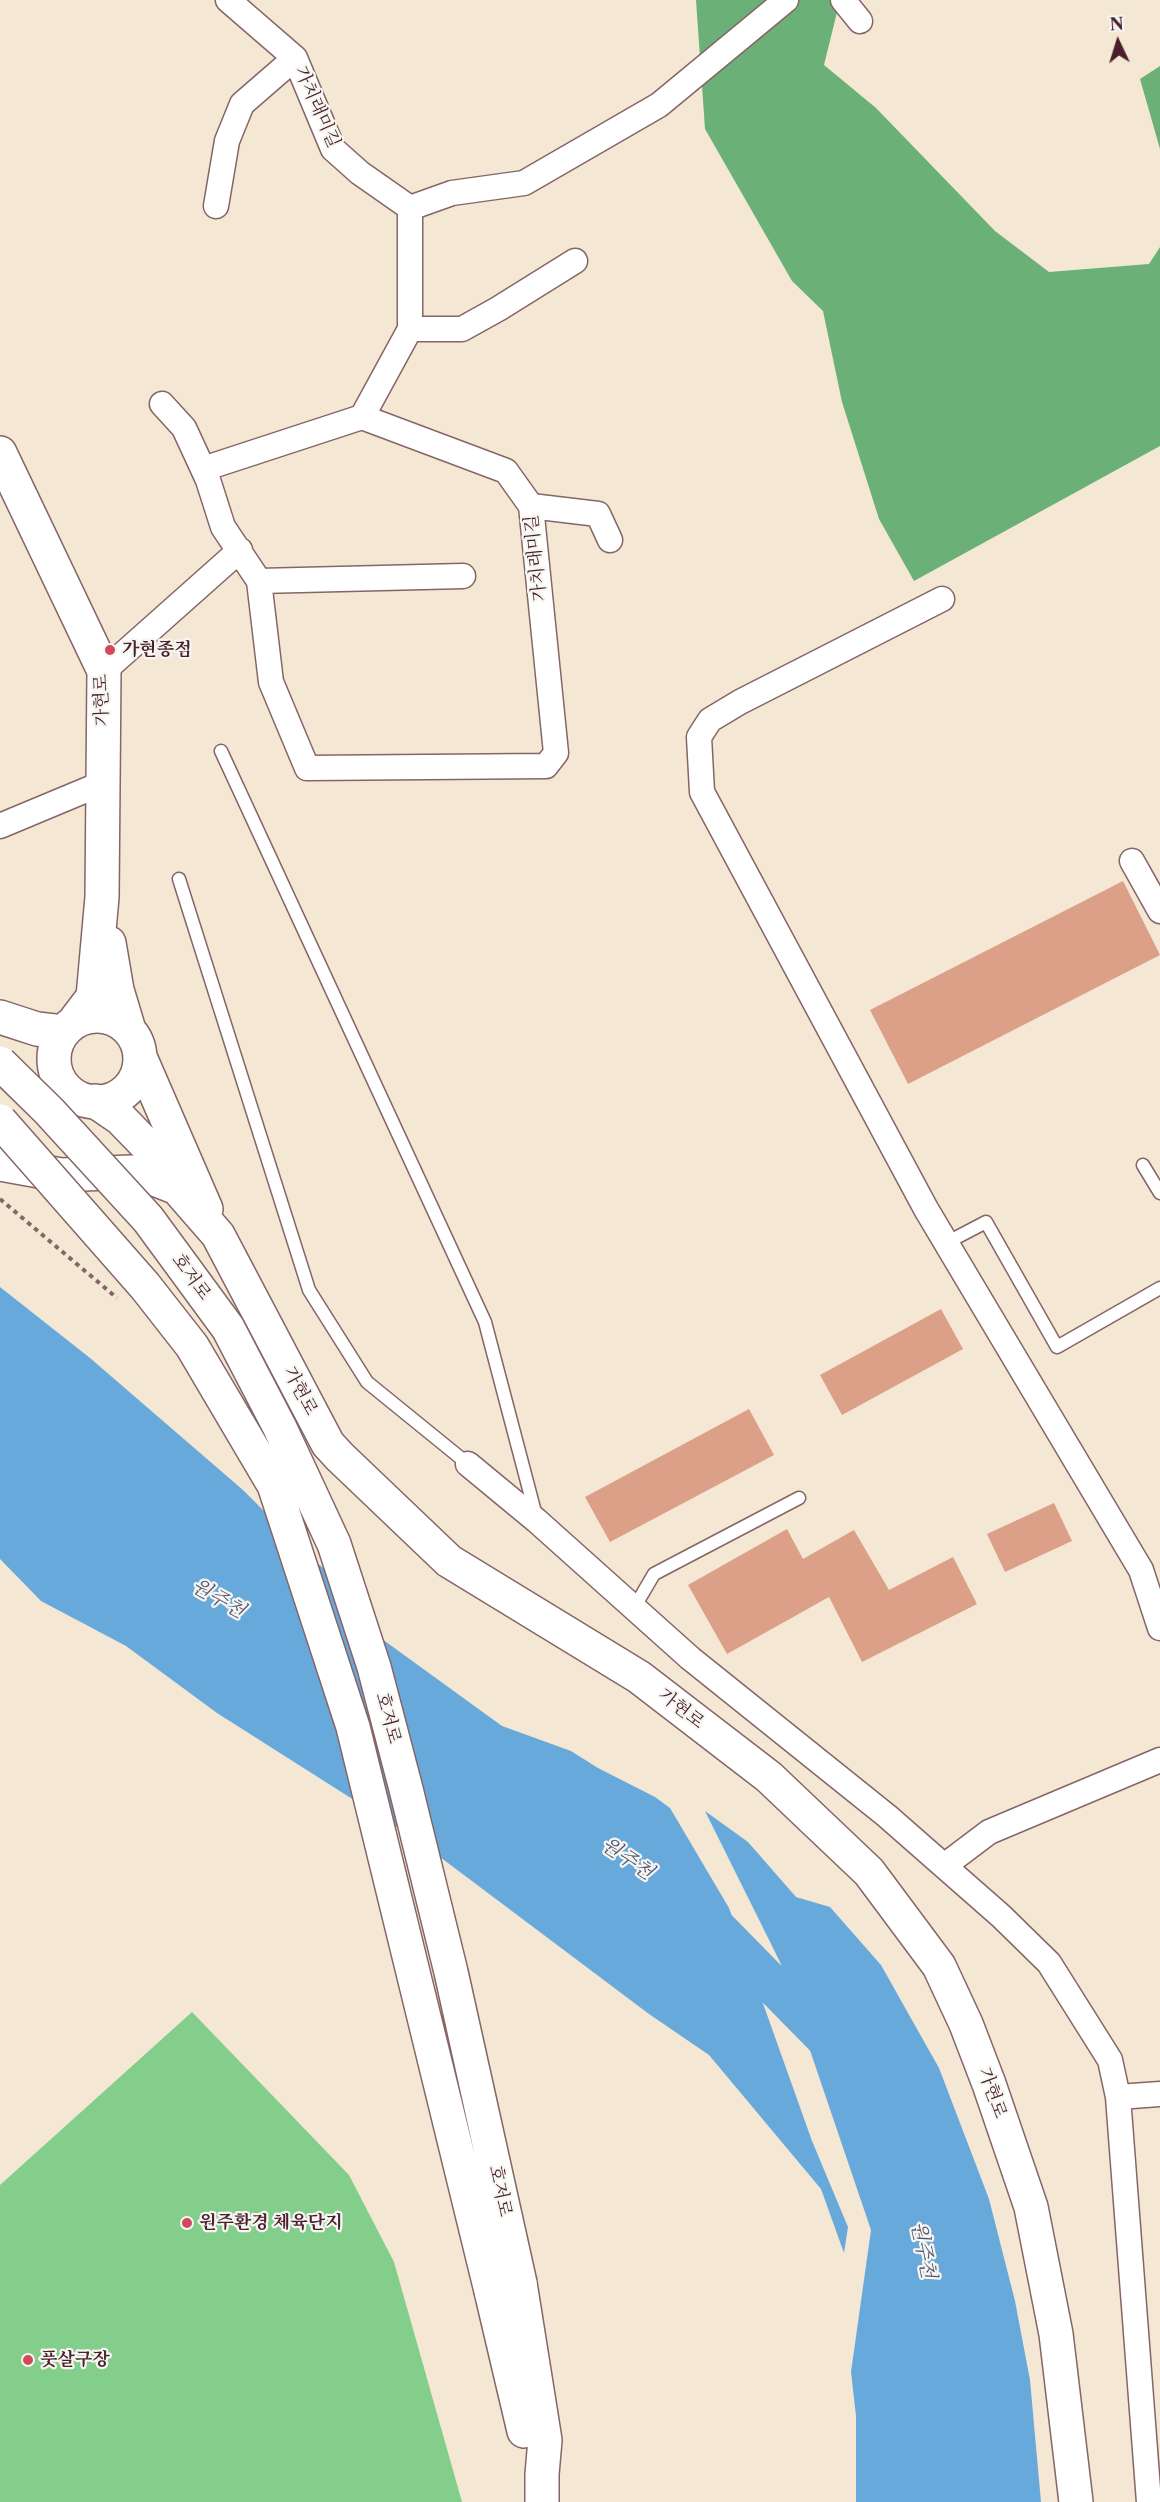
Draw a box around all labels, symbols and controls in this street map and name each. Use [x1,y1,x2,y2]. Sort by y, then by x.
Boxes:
north arrow [1088,12,1148,72]
text: N [1109,14,1124,35]
street label: 가치래미길 [289,63,345,151]
street label: 가치래미길 [521,514,551,602]
place label: 가현종점 [122,639,192,661]
marker: 가현종점 [103,643,117,657]
street label: 가현로 [90,674,114,726]
street label: 호저로 [167,1250,215,1304]
street label: 가현로 [278,1363,322,1419]
water label: 원주천 [187,1574,249,1624]
street label: 가현로 [654,1684,708,1734]
street label: 호저로 [371,1690,405,1746]
water label: 원주천 [596,1833,658,1885]
street label: 가현로 [973,2065,1011,2121]
street label: 호저로 [484,2163,516,2219]
place label: 원주환경 체육단지 [199,2212,343,2234]
marker: 원주환경 체육단지 [180,2216,194,2230]
water label: 원주천 [906,2219,940,2281]
place label: 풋살구장 [40,2349,110,2371]
marker: 풋살구장 [21,2353,35,2367]

